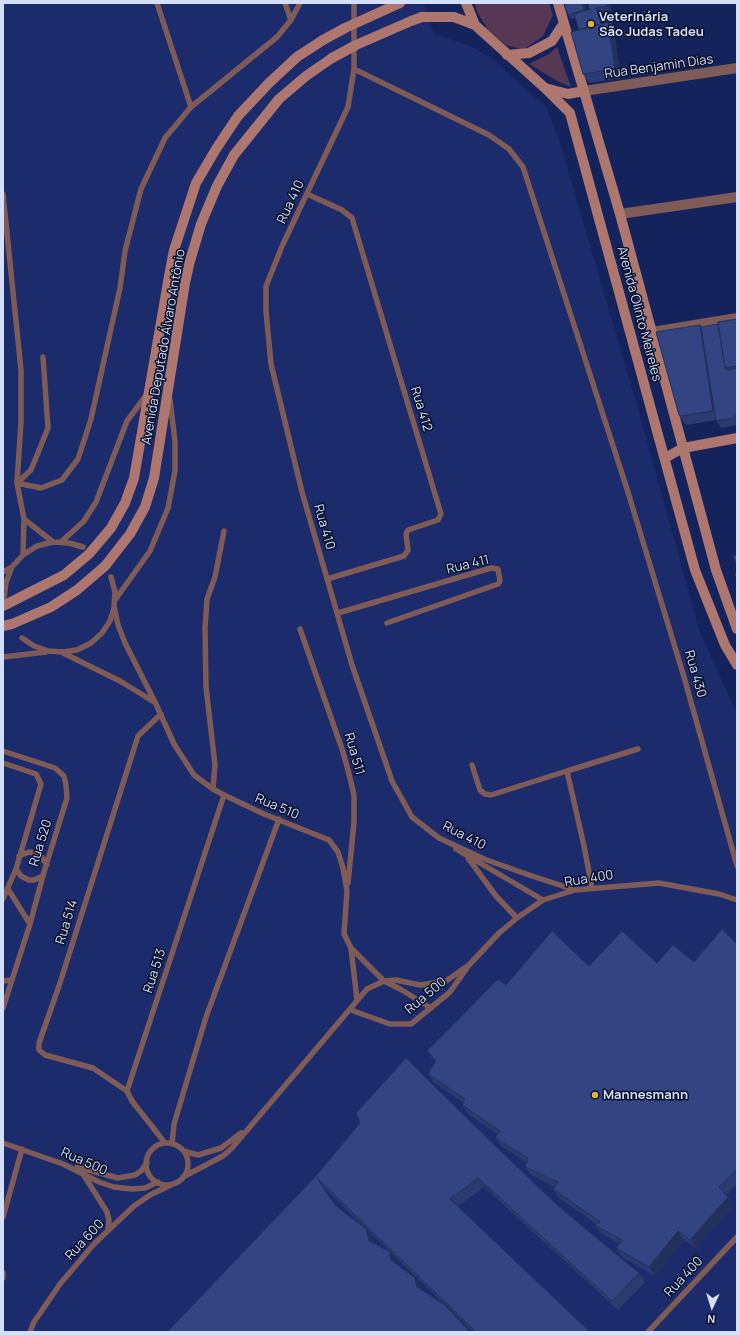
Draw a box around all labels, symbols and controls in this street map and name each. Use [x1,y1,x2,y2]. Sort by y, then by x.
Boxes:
place label: Veterinária São Judas Tadeu [599,9,704,40]
marker: Veterinária São Judas Tadeu [586,19,596,29]
street label: Rua Benjamin Dias [604,52,714,82]
street label: Rua 410 [274,178,308,226]
street label: Avenida Olinto Meireles [613,245,665,383]
street label: Avenida Deputado Álvaro Antônio [139,248,189,446]
street label: Rua 412 [407,385,435,433]
street label: Rua 410 [310,503,338,551]
street label: Rua 411 [445,552,491,578]
street label: Rua 430 [681,649,709,699]
street label: Rua 511 [341,731,367,777]
street label: Rua 510 [253,791,301,823]
street label: Rua 520 [26,818,56,868]
street label: Rua 410 [440,819,488,853]
street label: Rua 400 [563,867,615,891]
street label: Rua 514 [53,898,81,946]
street label: Rua 513 [141,947,169,995]
street label: Rua 500 [402,974,450,1018]
place label: Mannesmann [603,1087,688,1103]
marker: Mannesmann [590,1090,600,1100]
street label: Rua 500 [58,1145,110,1179]
street label: Rua 600 [62,1217,108,1263]
street label: Rua 400 [661,1254,707,1300]
north arrow [692,1287,732,1327]
text: N [707,1312,716,1327]

